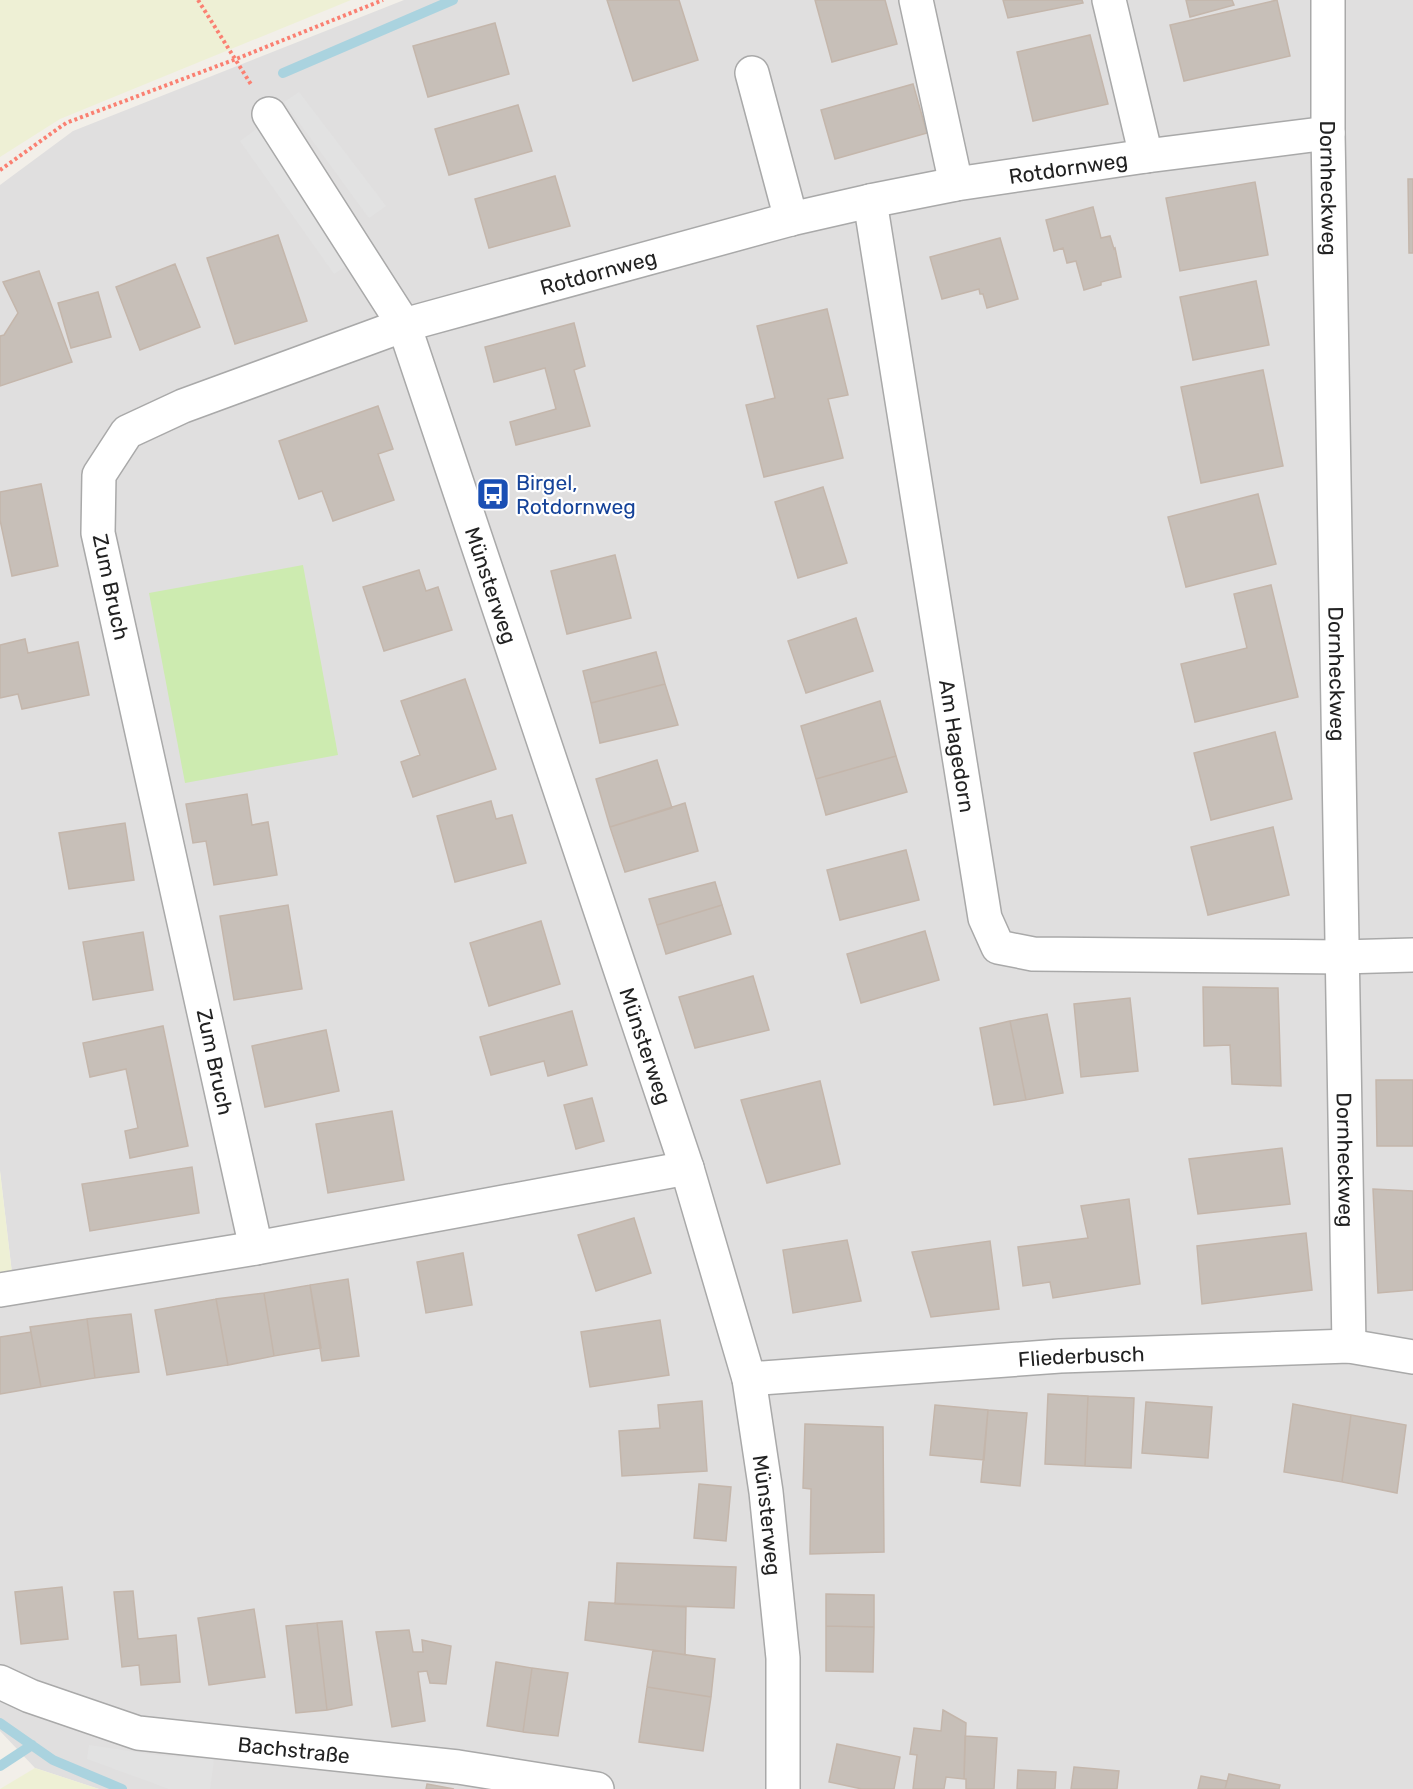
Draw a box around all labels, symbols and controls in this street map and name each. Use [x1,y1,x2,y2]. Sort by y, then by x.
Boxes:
street label: Dornheckweg [1316,120,1343,256]
street label: Rotdornweg [1007,146,1129,189]
street label: Rotdornweg [537,244,659,300]
place label: Birgel, Rotdornweg [516,470,636,519]
bus stop icon: Birgel, Rotdornweg [475,476,511,512]
street label: Münsterweg [460,524,523,647]
street label: Zum Bruch [88,532,134,642]
street label: Dornheckweg [1324,606,1351,742]
street label: Am Hagedorn [934,678,980,814]
street label: Münsterweg [615,984,677,1108]
street label: Zum Bruch [192,1007,238,1117]
street label: Dornheckweg [1332,1092,1359,1228]
street label: Fliederbusch [1017,1341,1145,1372]
street label: Münsterweg [748,1453,787,1577]
street label: Bachstraße [237,1731,351,1768]

